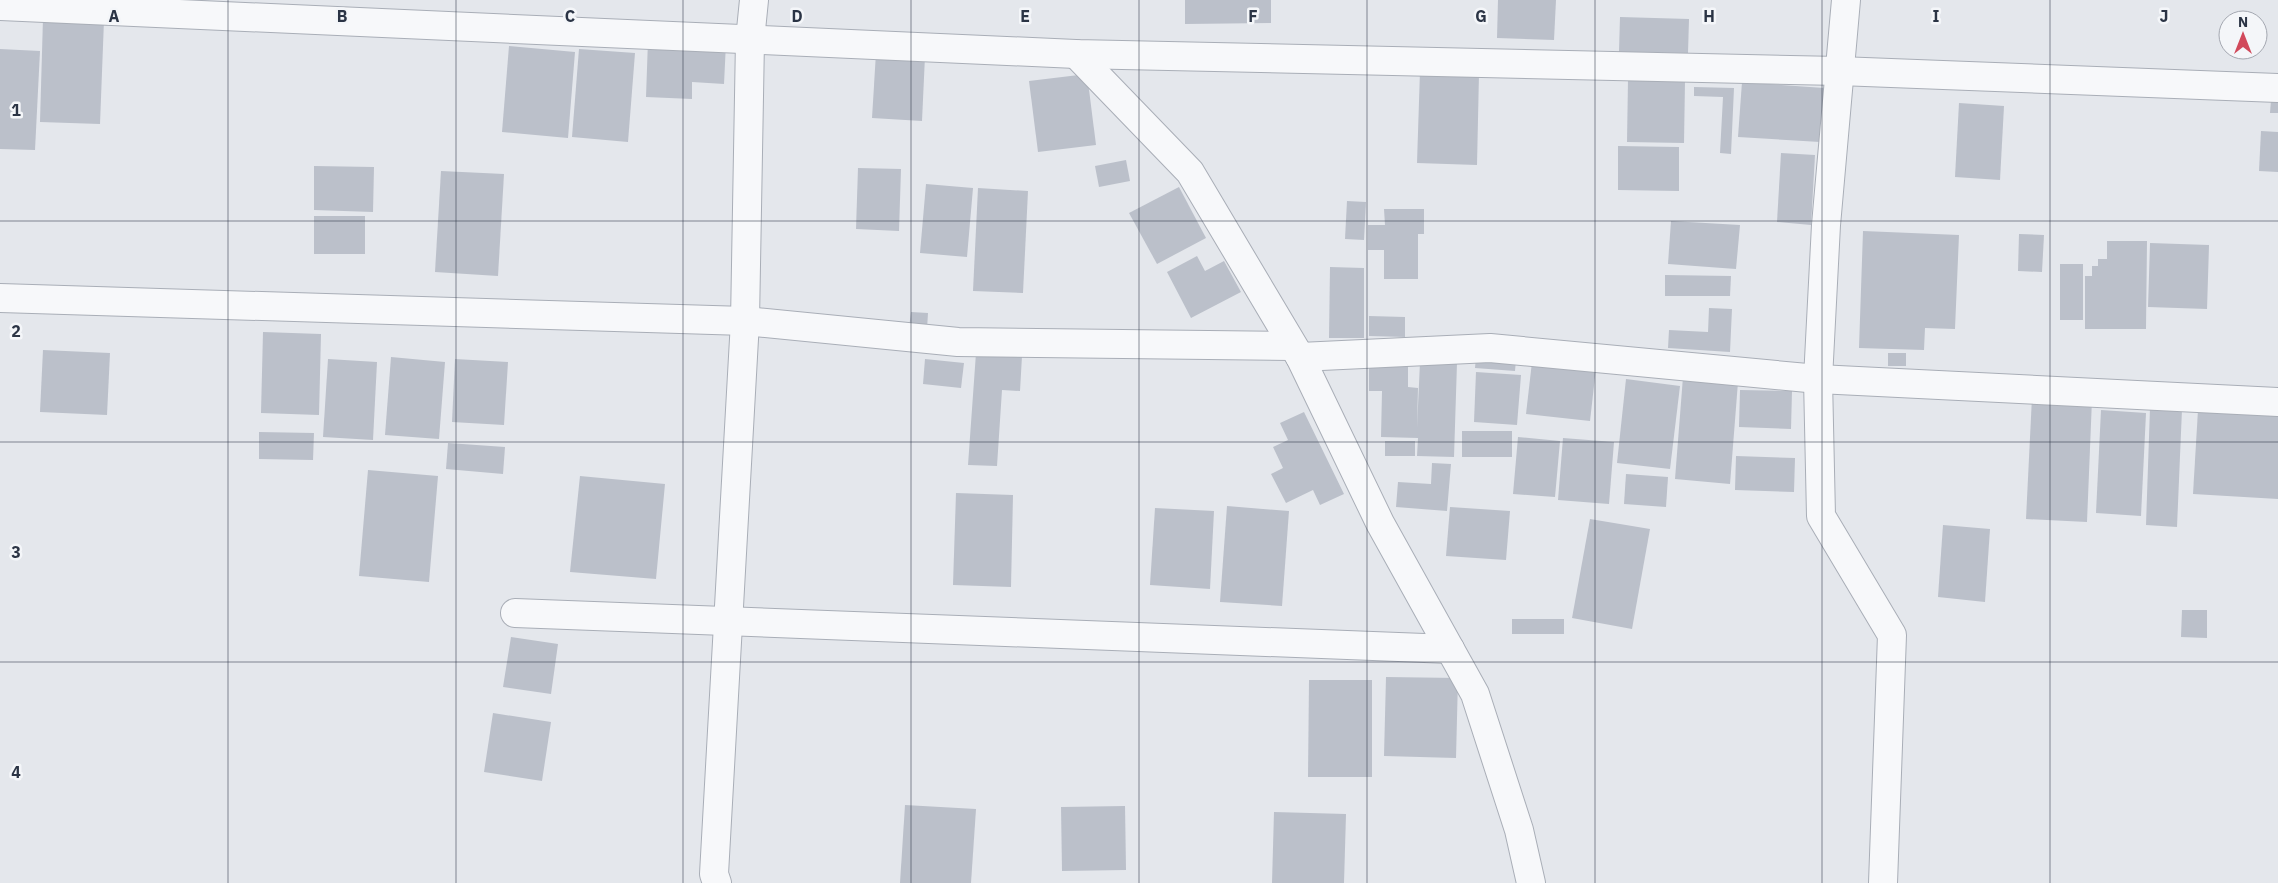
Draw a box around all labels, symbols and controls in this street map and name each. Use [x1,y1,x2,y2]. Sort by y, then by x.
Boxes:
text: A [109,6,120,26]
text: B [337,6,348,26]
text: C [565,6,575,26]
text: D [791,6,803,26]
text: E [1020,6,1030,26]
text: F [1248,6,1258,26]
text: G [1475,6,1487,26]
text: H [1703,6,1715,26]
text: I [1933,6,1940,26]
text: J [2160,6,2168,26]
north arrow [2218,10,2268,60]
text: N [2238,13,2248,31]
text: 1 [11,100,21,120]
text: 2 [11,321,21,341]
text: 3 [11,542,21,562]
text: 4 [11,762,21,782]

